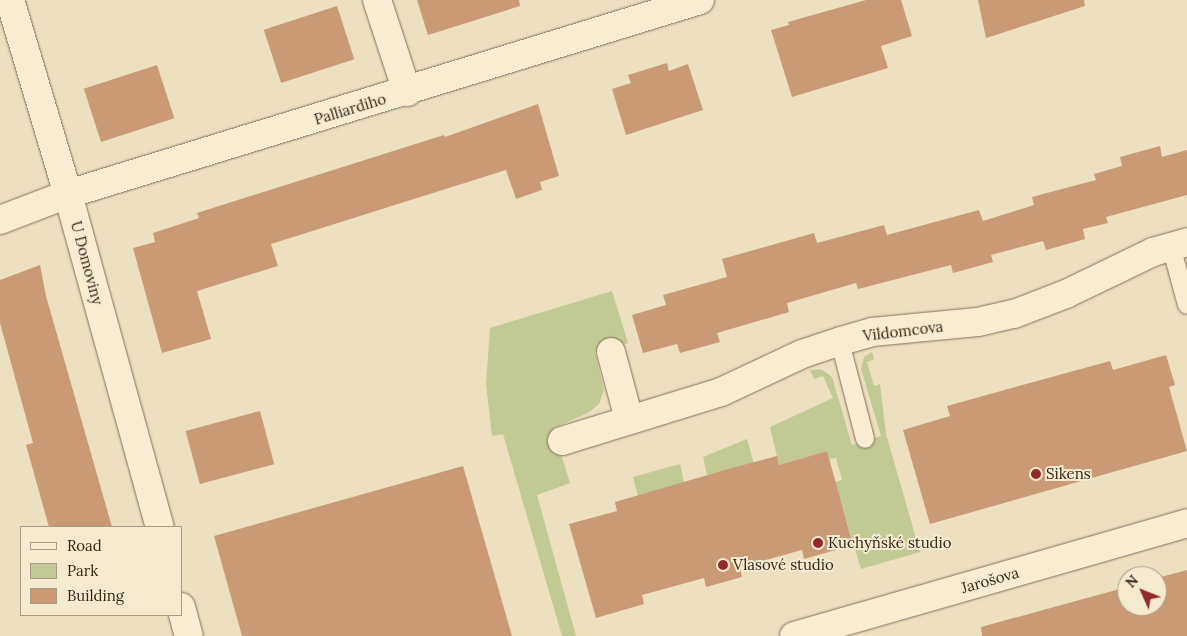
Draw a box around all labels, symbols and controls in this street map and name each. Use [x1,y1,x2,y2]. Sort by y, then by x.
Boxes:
street label: Palliardiho [312,90,388,128]
street label: U Domoviny [67,219,107,307]
street label: Vildomcova [862,317,944,345]
place label: Sikens [1046,465,1091,483]
marker: Sikens [1030,468,1042,480]
legend [20,526,182,616]
place label: Kuchyňské studio [828,534,952,552]
text: Road [67,536,102,555]
marker: Kuchyňské studio [812,537,824,549]
place label: Vlasové studio [733,556,834,574]
marker: Vlasové studio [717,559,729,571]
text: Park [67,561,98,580]
street label: Jarošova [959,563,1021,597]
north arrow [1117,566,1167,616]
text: N [1122,571,1142,591]
text: Building [67,586,124,605]

